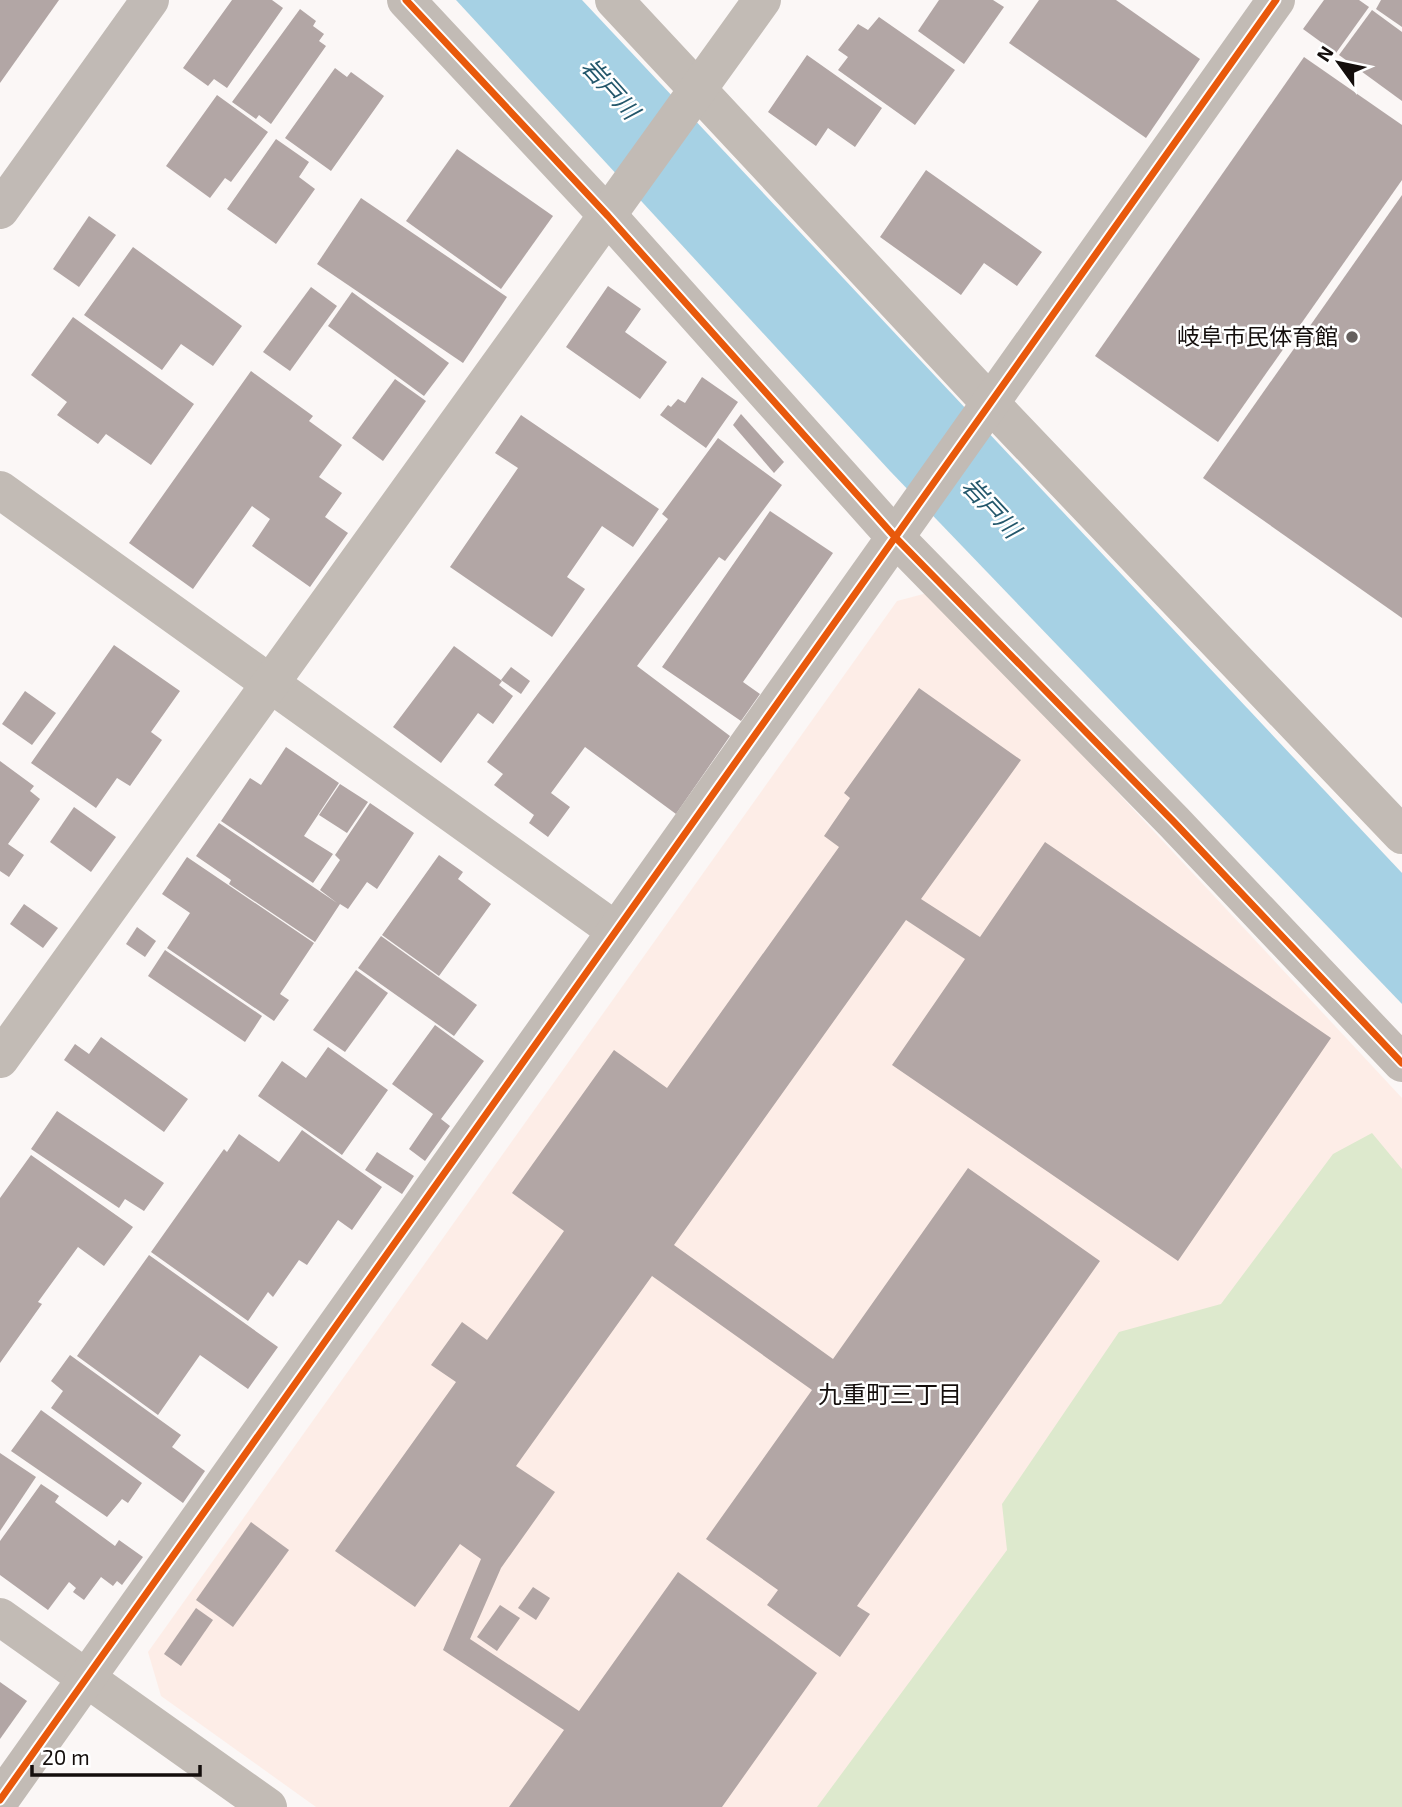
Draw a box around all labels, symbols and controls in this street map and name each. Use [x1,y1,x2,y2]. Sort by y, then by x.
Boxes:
north arrow [1304,28,1374,98]
text: N [1311,41,1338,65]
water label: 岩戸川 [576,52,648,127]
place label: 岐阜市民体育館 [1177,322,1338,350]
marker: 岐阜市民体育館 [1344,329,1360,345]
water label: 岩戸川 [957,471,1029,545]
district label: 九重町三丁目 [818,1379,962,1408]
scale bar [32,1734,200,1778]
text: 20 m [42,1744,90,1769]

